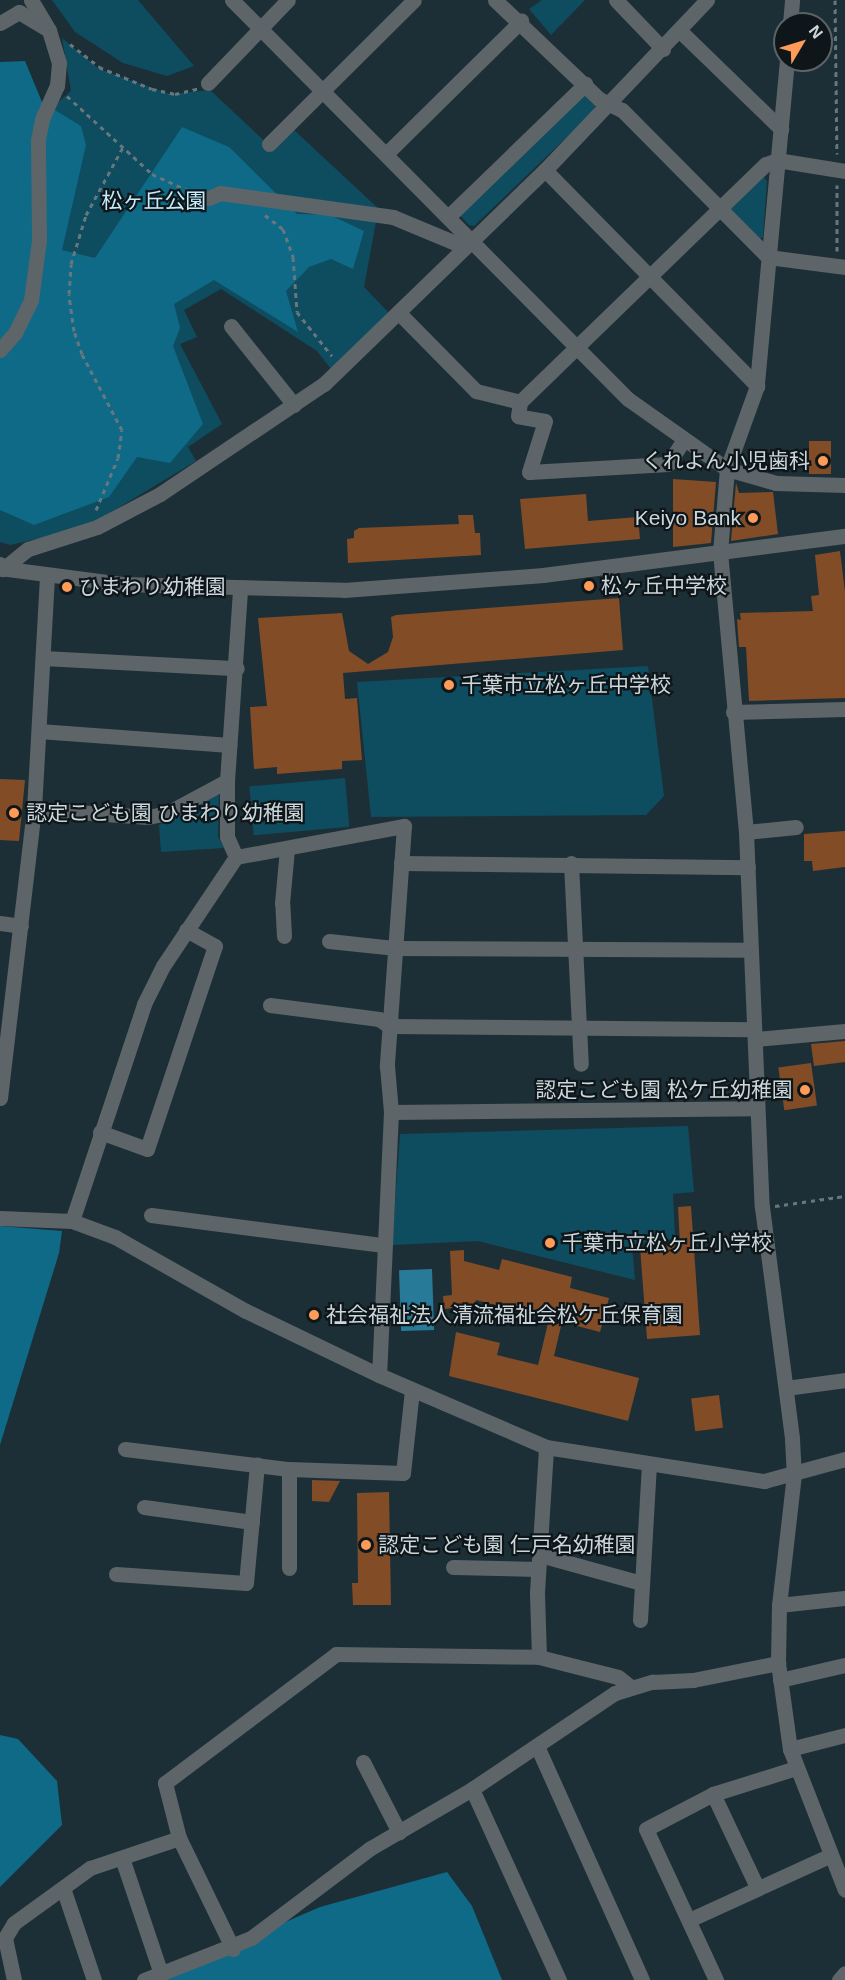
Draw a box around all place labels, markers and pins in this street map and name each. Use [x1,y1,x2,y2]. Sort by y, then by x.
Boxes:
place label: くれよん小児歯科 [642,448,810,474]
marker: くれよん小児歯科 [814,452,832,470]
place label: Keiyo Bank [635,505,741,531]
marker: Keiyo Bank [746,511,760,525]
place label: 松ヶ丘中学校 [601,573,727,599]
place label: ひまわり幼稚園 [79,574,226,600]
marker: 松ヶ丘中学校 [582,579,596,593]
marker: ひまわり幼稚園 [60,580,74,594]
place label: 千葉市立松ヶ丘中学校 [461,672,671,698]
marker: 千葉市立松ヶ丘中学校 [442,678,456,692]
place label: 認定こども園 ひまわり幼稚園 [26,800,305,826]
marker: 認定こども園 ひまわり幼稚園 [7,806,21,820]
place label: 認定こども園 松ケ丘幼稚園 [535,1077,793,1103]
marker: 認定こども園 松ケ丘幼稚園 [798,1083,812,1097]
place label: 千葉市立松ヶ丘小学校 [562,1230,772,1256]
marker: 千葉市立松ヶ丘小学校 [543,1236,557,1250]
place label: 社会福祉法人清流福祉会松ケ丘保育園 [326,1302,683,1328]
marker: 社会福祉法人清流福祉会松ケ丘保育園 [307,1308,321,1322]
place label: 認定こども園 仁戸名幼稚園 [378,1532,636,1558]
marker: 認定こども園 仁戸名幼稚園 [359,1538,373,1552]

